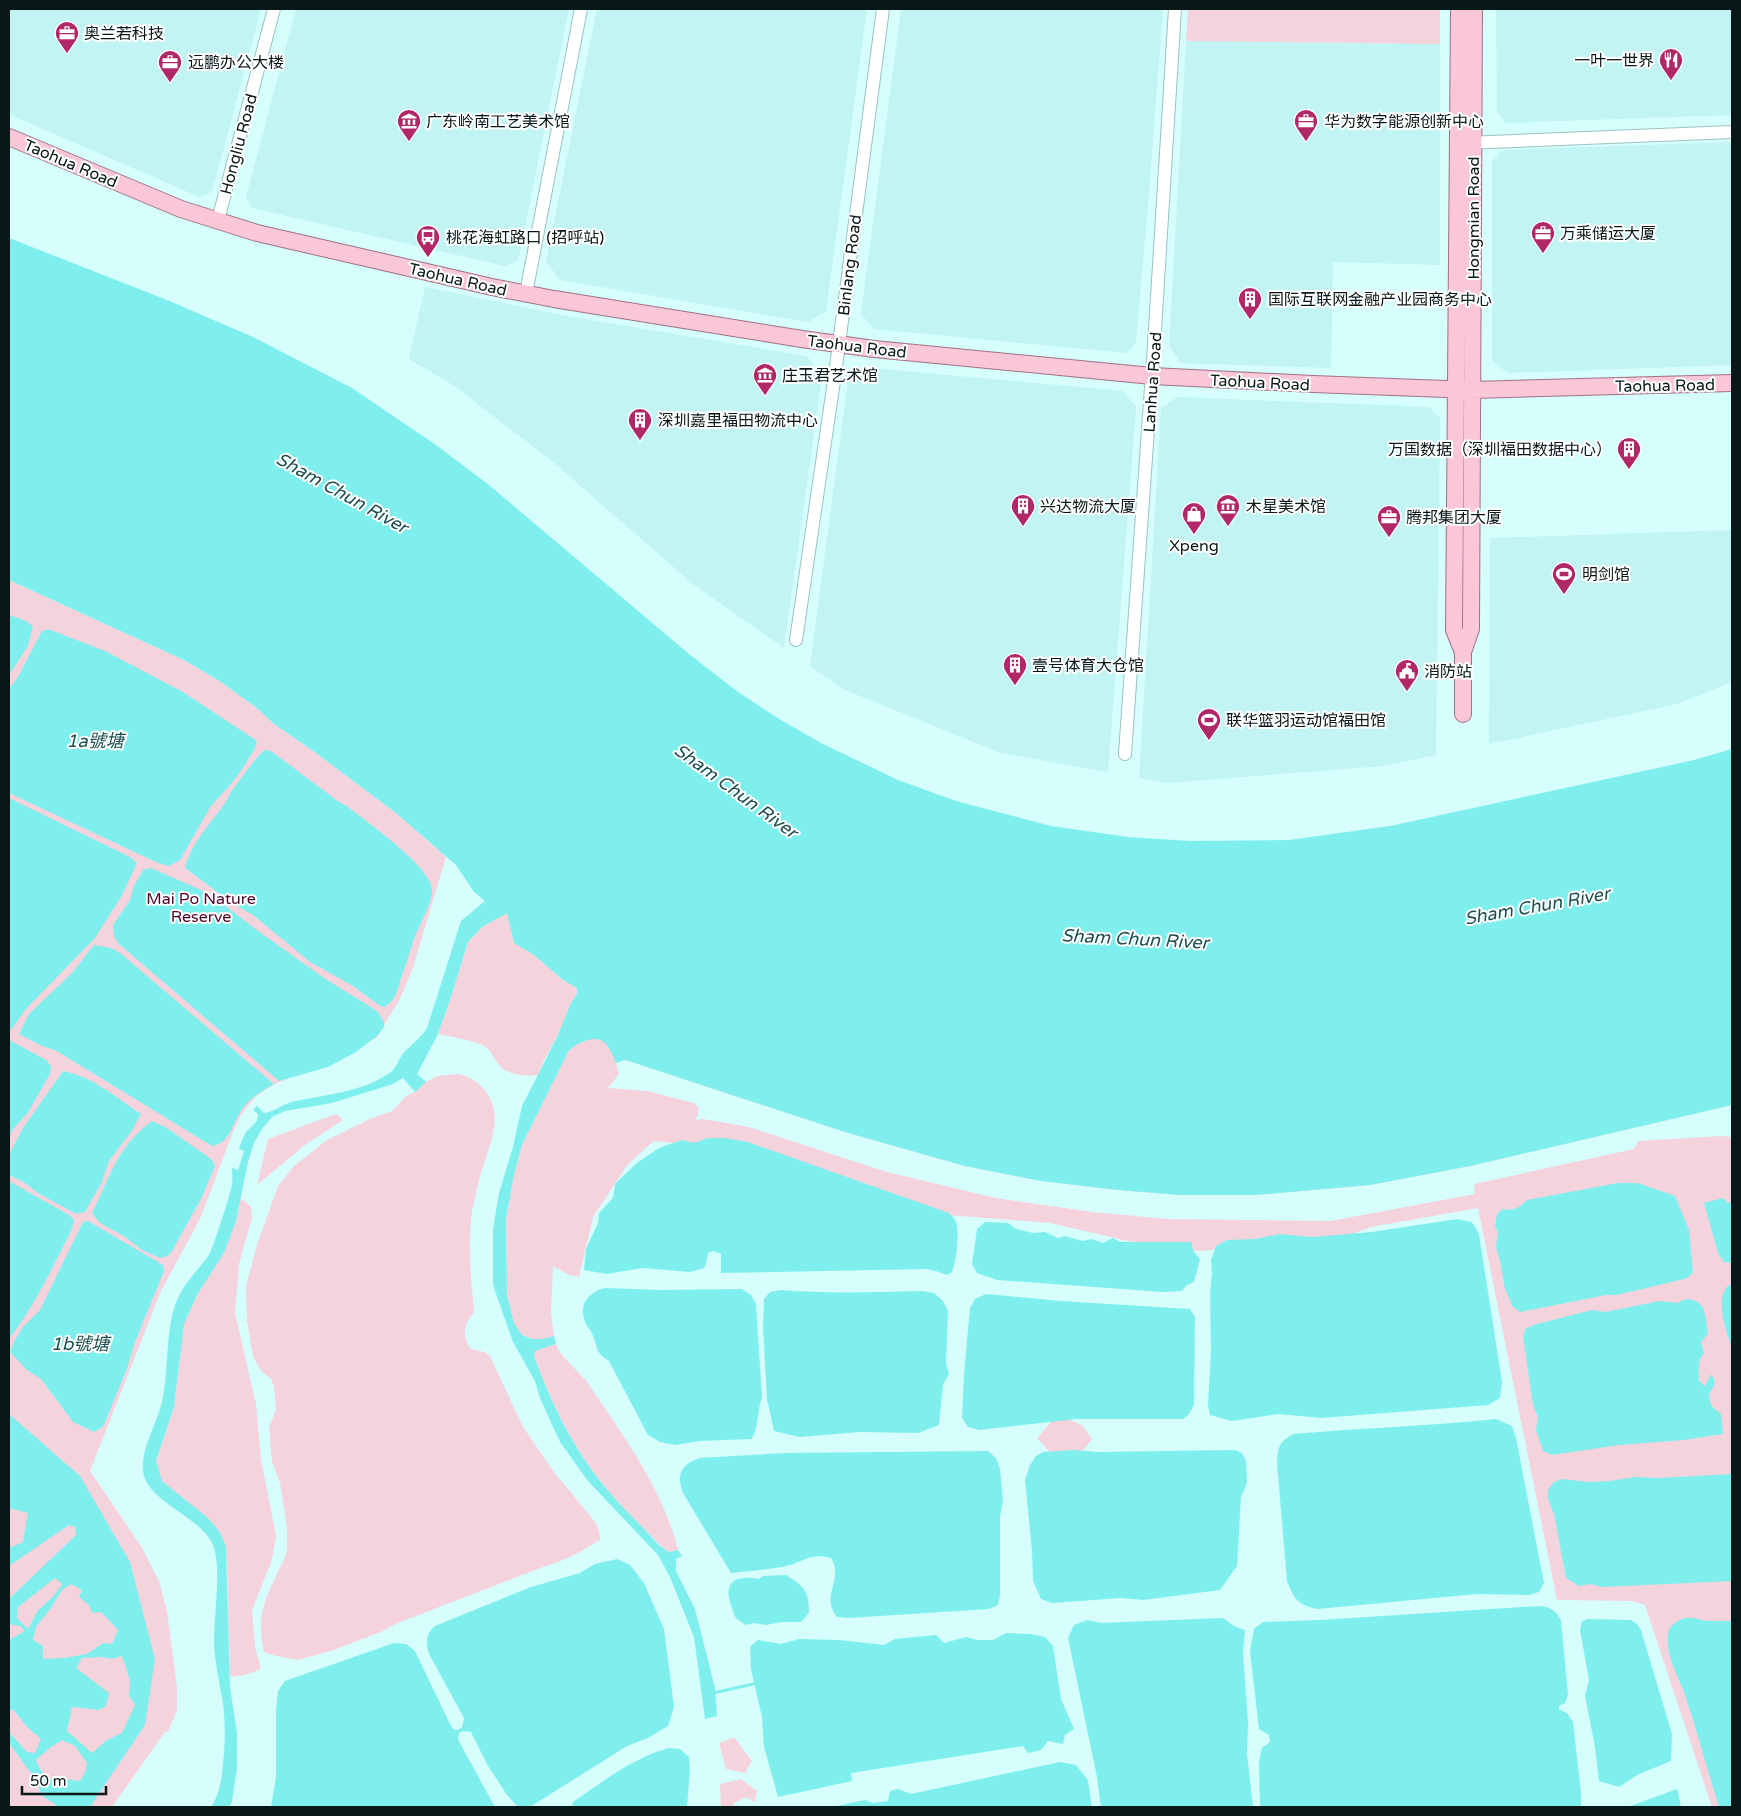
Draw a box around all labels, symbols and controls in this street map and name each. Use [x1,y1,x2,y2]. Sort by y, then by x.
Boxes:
office icon: 奥兰若科技 [54,20,80,54]
place label: 奥兰若科技 [84,24,164,44]
restaurant icon: 一叶一世界 [1658,47,1684,81]
office icon: 远鹏办公大楼 [157,49,183,83]
place label: 一叶一世界 [1574,51,1654,71]
place label: 远鹏办公大楼 [188,53,284,73]
street label: Hongliu Road [216,92,262,197]
museum icon: 广东岭南工艺美术馆 [396,108,422,142]
office icon: 华为数字能源创新中心 [1293,108,1319,142]
place label: 广东岭南工艺美术馆 [426,112,570,132]
place label: 华为数字能源创新中心 [1324,112,1484,132]
street label: Taohua Road [21,135,121,193]
street label: Hongmian Road [1464,156,1484,280]
street label: Binlang Road [834,213,866,317]
office icon: 万乘储运大厦 [1530,220,1556,254]
bus stop icon: 桃花海虹路口 (招呼站) [415,224,441,258]
place label: 万乘储运大厦 [1560,224,1656,244]
place label: 桃花海虹路口 (招呼站) [446,228,604,248]
street label: Taohua Road [407,259,509,301]
building icon: 国际互联网金融产业园商务中心 [1237,286,1263,320]
place label: 国际互联网金融产业园商务中心 [1268,290,1492,310]
street label: Taohua Road [806,331,908,363]
street label: Lanhua Road [1140,331,1166,433]
museum icon: 庄玉君艺术馆 [752,362,778,396]
place label: 庄玉君艺术馆 [782,366,878,386]
street label: Taohua Road [1210,370,1310,396]
street label: Taohua Road [1615,375,1715,397]
building icon: 深圳嘉里福田物流中心 [627,407,653,441]
place label: 深圳嘉里福田物流中心 [658,411,818,431]
building icon: 万国数据（深圳福田数据中心） [1616,436,1642,470]
place label: 万国数据（深圳福田数据中心） [1388,440,1612,460]
water label: Sham Chun River [272,448,413,539]
building icon: 兴达物流大厦 [1010,493,1036,527]
museum icon: 木星美术馆 [1215,493,1241,527]
place label: 兴达物流大厦 [1040,497,1136,517]
place label: 木星美术馆 [1246,497,1326,517]
shop icon: Xpeng [1181,501,1207,535]
office icon: 腾邦集团大厦 [1376,504,1402,538]
place label: 腾邦集团大厦 [1406,508,1502,528]
place label: Xpeng [1169,536,1219,556]
sports icon: 明剑馆 [1551,561,1577,595]
place label: 明剑馆 [1582,565,1630,585]
building icon: 壹号体育大仓馆 [1002,652,1028,686]
place label: 壹号体育大仓馆 [1032,656,1144,676]
public building icon: 消防站 [1394,658,1420,692]
place label: 消防站 [1424,662,1472,682]
sports icon: 联华篮羽运动馆福田馆 [1196,707,1222,741]
place label: 联华篮羽运动馆福田馆 [1226,711,1386,731]
water label: 1a號塘 [66,730,127,752]
water label: Sham Chun River [670,739,804,844]
water label: Sham Chun River [1463,882,1613,930]
park label: Mai Po Nature Reserve [146,889,256,927]
water label: Sham Chun River [1061,924,1211,954]
water label: 1b號塘 [51,1333,112,1355]
scale bar [22,1764,106,1796]
text: 50 m [30,1772,67,1790]

